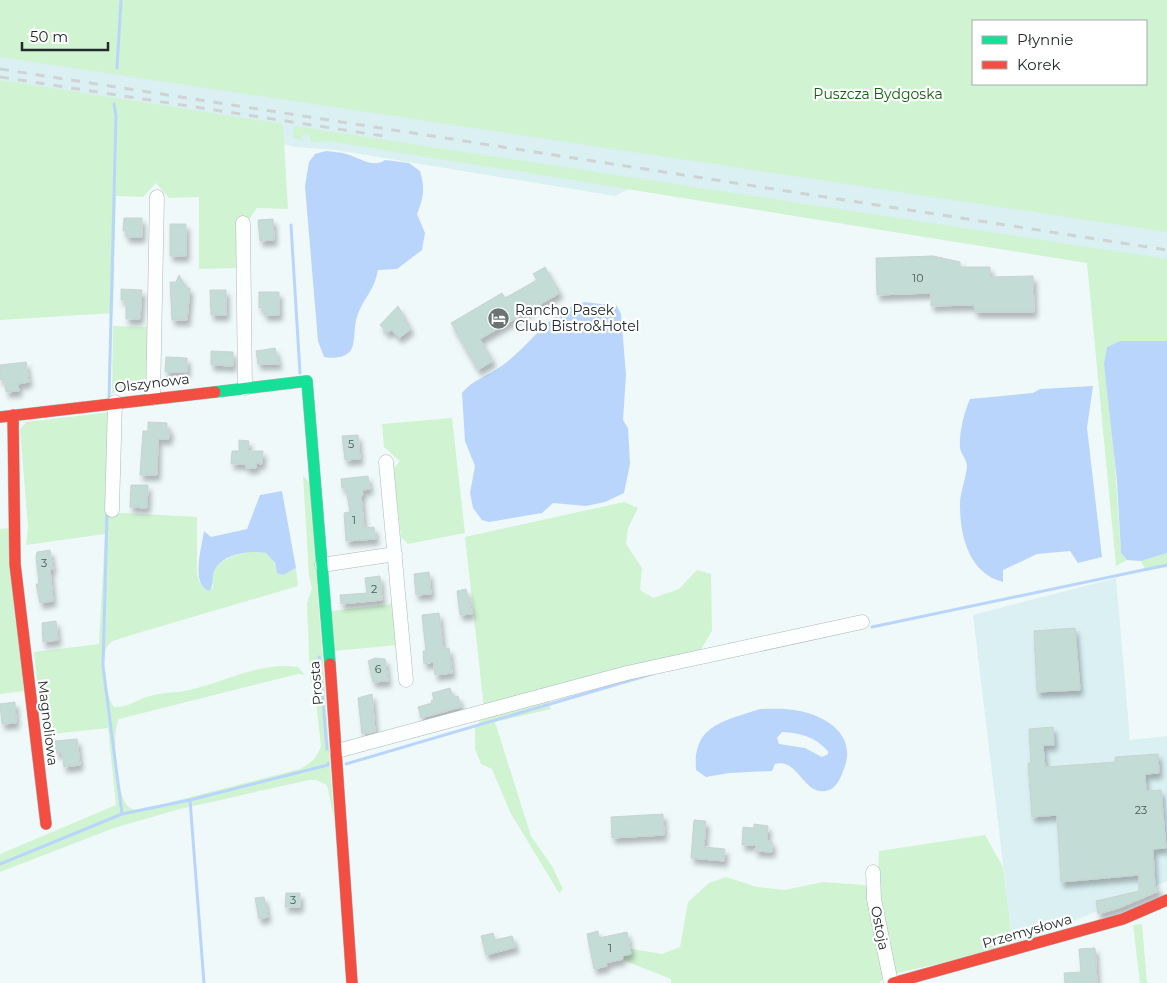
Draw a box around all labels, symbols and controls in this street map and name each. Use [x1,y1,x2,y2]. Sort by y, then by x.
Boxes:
scale bar [22,20,109,52]
legend [972,20,1147,85]
text: 50 m [30,27,68,46]
text: Płynnie [1017,30,1073,49]
text: Korek [1017,55,1061,74]
park label: Puszcza Bydgoska [813,85,943,103]
house number: 10 [912,271,924,285]
place label: Rancho Pasek Club Bistro&Hotel [515,301,639,335]
hotel icon: Rancho Pasek Club Bistro&Hotel [487,306,511,330]
street label: Olszynowa [114,369,190,397]
house number: 5 [348,437,354,451]
house number: 1 [352,513,356,527]
house number: 3 [41,556,47,570]
house number: 2 [371,582,377,596]
street label: Prosta [305,660,327,706]
house number: 6 [375,662,382,676]
street label: Magnoliowa [34,679,62,767]
house number: 23 [1135,803,1147,817]
house number: 3 [290,893,296,907]
street label: Ostoja [867,904,893,952]
street label: Przemysłowa [980,910,1074,952]
house number: 1 [608,941,612,955]

